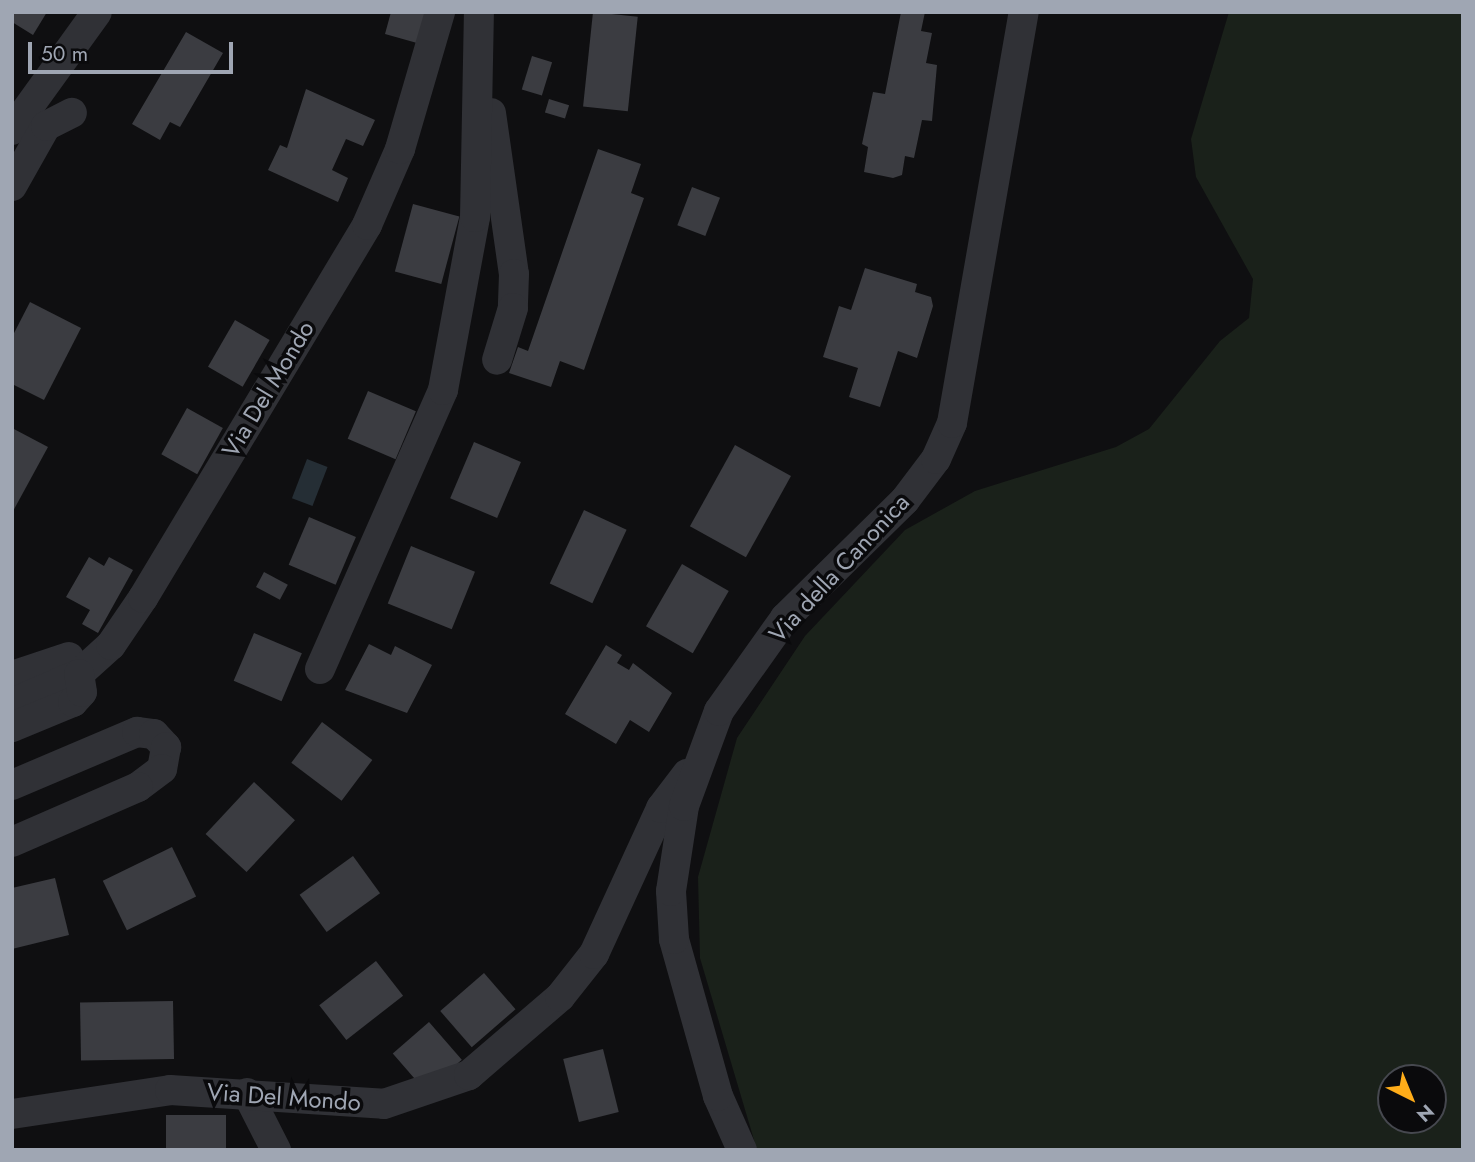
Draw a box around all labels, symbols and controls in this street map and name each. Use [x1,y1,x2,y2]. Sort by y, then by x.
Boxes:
scale bar [32,28,236,72]
text: 50 m [41,39,88,69]
street label: Via Del Mondo [216,316,320,462]
street label: Via della Canonica [763,488,915,648]
north arrow [1377,1064,1447,1134]
street label: Via Del Mondo [206,1077,362,1117]
text: N [1411,1098,1440,1128]

